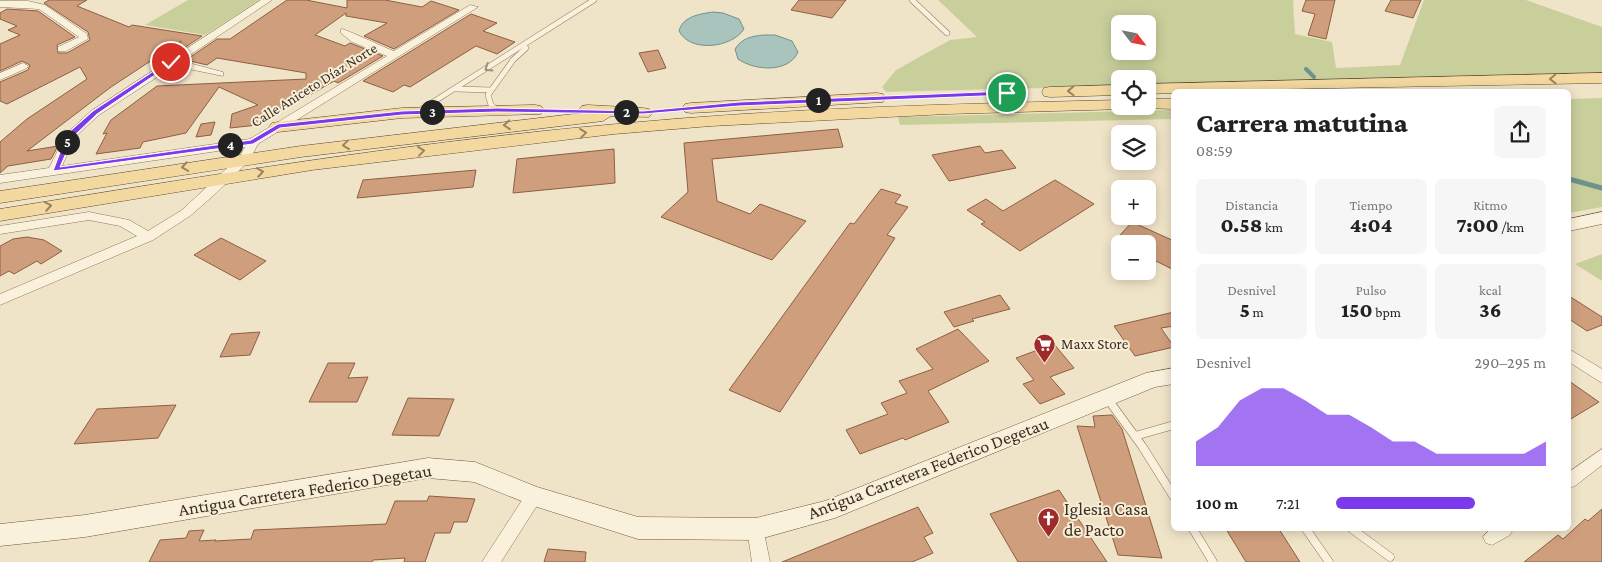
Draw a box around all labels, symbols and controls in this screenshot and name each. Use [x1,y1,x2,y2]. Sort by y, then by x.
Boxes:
north arrow [1111,15,1156,60]
map controls [1111,15,1156,280]
street label: Calle Aniceto Díaz Norte [248,39,380,130]
pin [150,41,192,83]
icon: check [157,48,185,76]
one-way arrow [484,62,493,72]
button: locate [1111,70,1156,115]
pin [986,72,1028,114]
one-way arrow [1549,74,1557,85]
icon: arrive [993,79,1021,107]
one-way arrow [1067,86,1075,97]
pin: 1 [806,88,830,112]
text: 1 [816,92,821,108]
pin: 3 [420,100,444,124]
pin: 2 [614,100,638,124]
text: 3 [429,104,436,120]
text: 2 [623,104,630,120]
button: share [1494,106,1546,158]
text: Carrera matutina [1196,107,1408,138]
one-way arrow [503,119,511,130]
button: layers [1111,125,1156,170]
one-way arrow [579,128,587,139]
pin: 5 [54,130,80,154]
pin: 4 [218,132,242,158]
text: 5 [64,134,71,150]
text: 4 [227,137,234,153]
one-way arrow [342,139,350,150]
text: 08:59 [1196,142,1233,159]
one-way arrow [418,146,426,157]
one-way arrow [181,162,190,172]
one-way arrow [256,167,265,177]
button: + [1111,180,1156,225]
text: Distancia [1225,197,1278,213]
text: Tiempo [1350,197,1392,213]
text: Ritmo [1473,197,1507,213]
one-way arrow [44,201,52,211]
text: 0.58 [1220,213,1262,237]
text: 4:04 [1350,213,1392,237]
text: 7:00 [1456,213,1499,237]
text: km [1262,219,1283,235]
text: /km [1499,219,1524,235]
button: − [1111,235,1156,280]
text: Desnivel [1228,282,1276,298]
text: Pulso [1356,282,1386,298]
text: kcal [1479,282,1502,298]
text: 5 [1239,298,1250,322]
text: 150 [1341,298,1373,322]
text: 36 [1479,298,1501,322]
text: m [1250,304,1264,320]
text: bpm [1373,304,1401,320]
supermarket icon: Maxx Store [1033,332,1057,363]
place label: Maxx Store [1061,336,1129,352]
text: Desnivel [1196,354,1251,371]
text: 290–295 m [1474,354,1546,371]
street label: Antigua Carretera Federico Degetau [805,413,1051,523]
street label: Antigua Carretera Federico Degetau [177,460,433,520]
text: 100 m [1196,495,1238,512]
text: 7:21 [1276,495,1300,512]
place label: Iglesia Casa de Pacto [1064,499,1149,540]
church icon: Iglesia Casa de Pacto [1036,507,1060,538]

